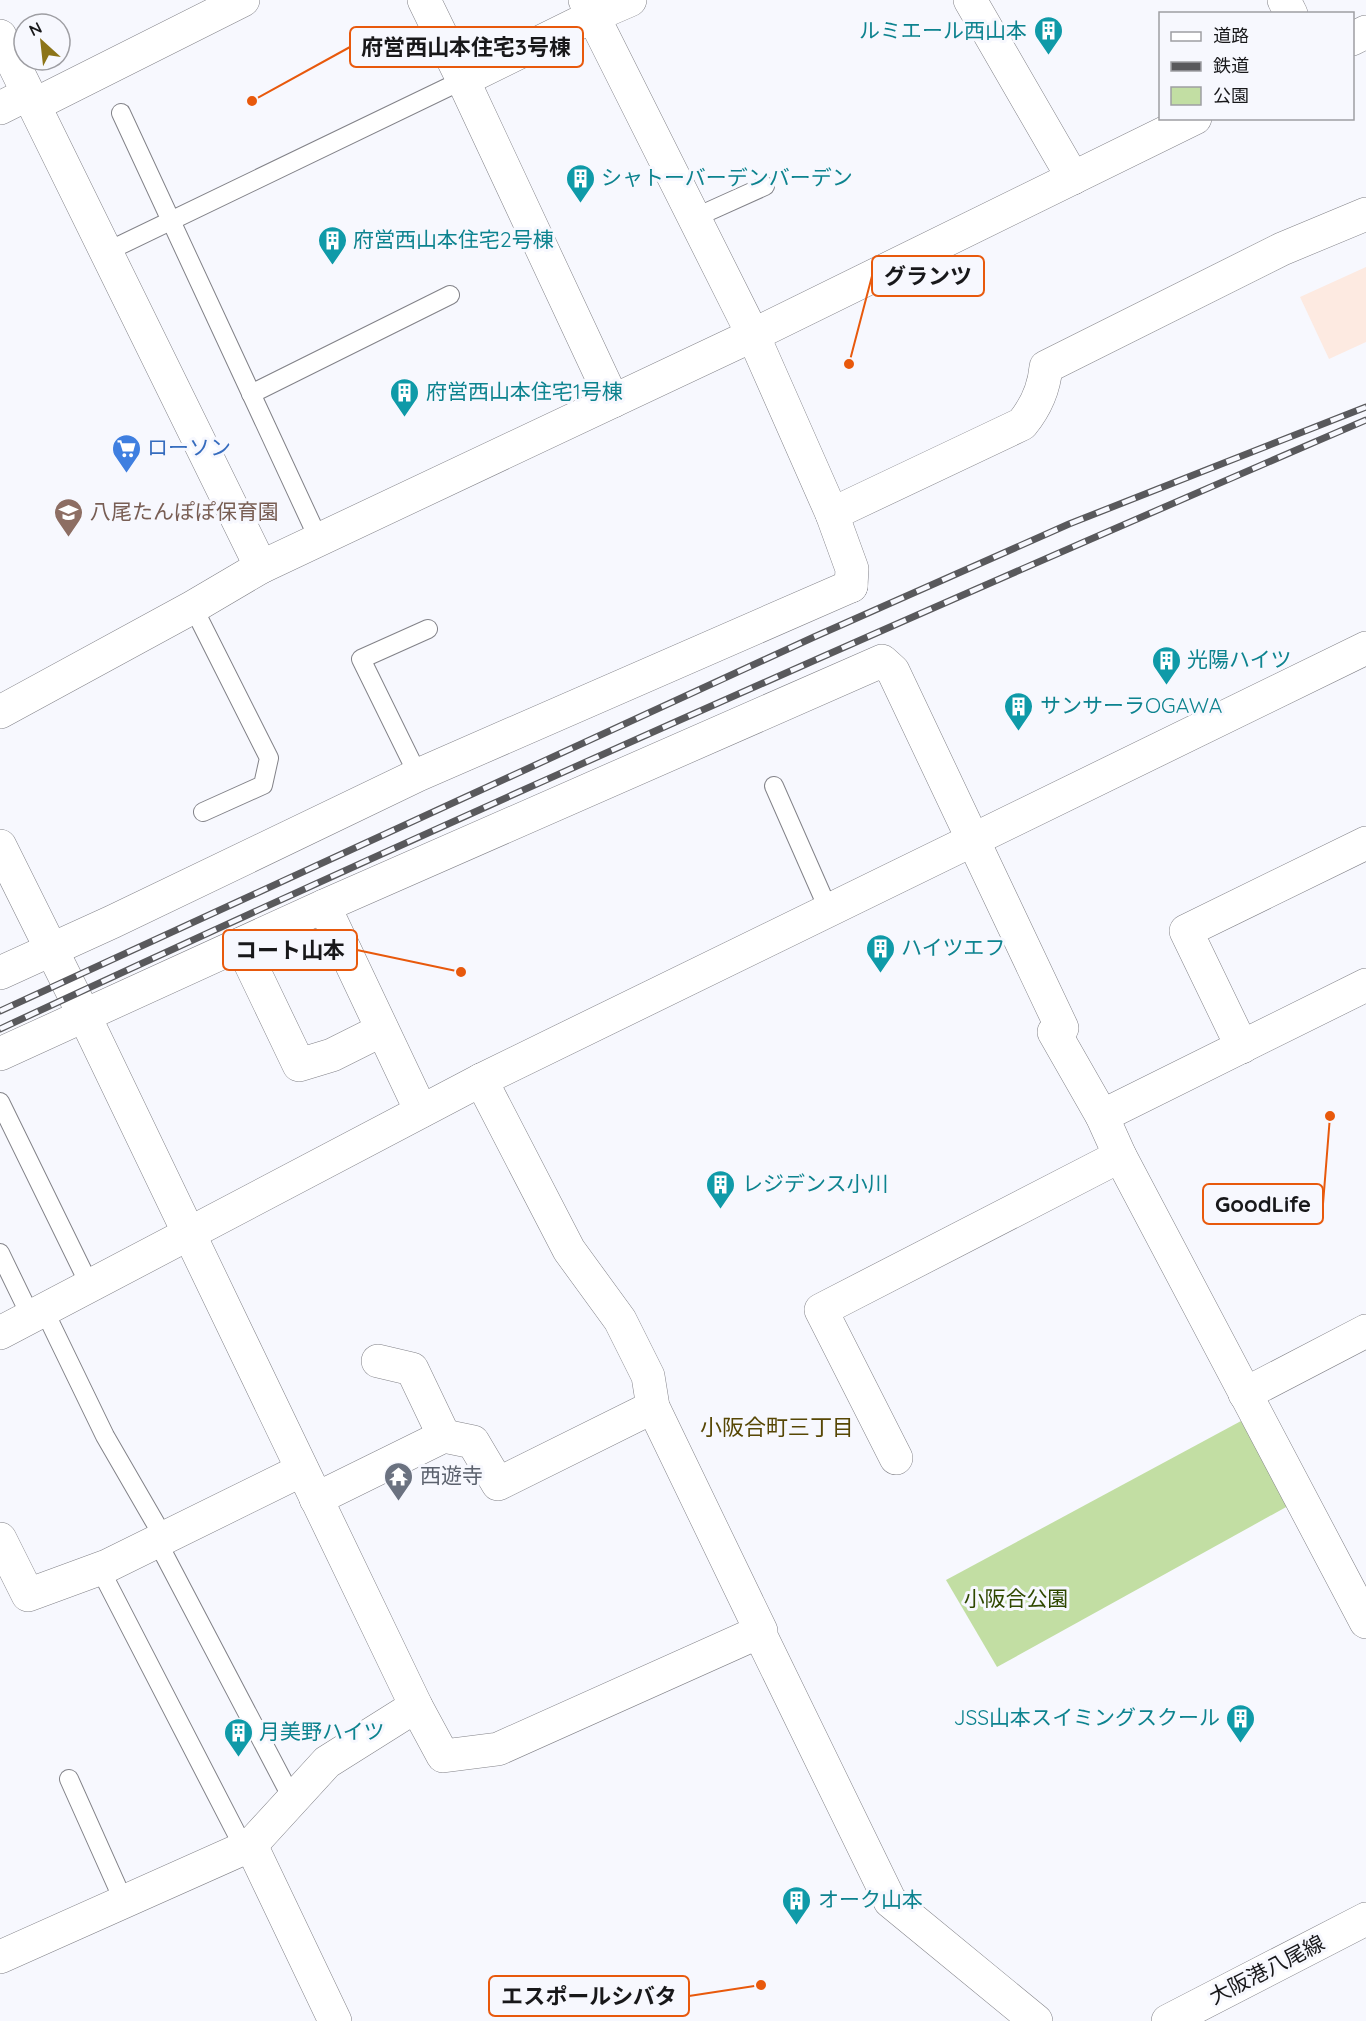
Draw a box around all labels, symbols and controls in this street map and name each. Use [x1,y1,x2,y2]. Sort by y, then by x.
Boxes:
north arrow [12,12,72,72]
legend [1159,12,1354,120]
building icon: ルミエール西山本 [1032,15,1064,57]
text: N [25,17,45,40]
place label: ルミエール西山本 [859,17,1027,43]
text: 道路 [1213,24,1249,47]
callout: 府営西山本住宅3号棟 [350,27,583,67]
text: 府営西山本住宅3号棟 [361,33,571,61]
text: 鉄道 [1213,54,1249,77]
text: 公園 [1213,84,1249,107]
building icon: シャトーバーデンバーデン [564,162,596,204]
place label: シャトーバーデンバーデン [601,164,853,190]
building icon: 府営西山本住宅2号棟 [316,224,348,266]
place label: 府営西山本住宅2号棟 [353,226,554,252]
callout: グランツ [872,256,984,296]
text: グランツ [884,262,972,290]
building icon: 府営西山本住宅1号棟 [389,376,421,418]
place label: 府営西山本住宅1号棟 [426,378,623,404]
supermarket icon: ローソン [110,432,142,474]
place label: ローソン [147,434,231,460]
school or university icon: 八尾たんぽぽ保育園 [53,496,85,538]
place label: 八尾たんぽぽ保育園 [90,498,279,524]
building icon: 光陽ハイツ [1150,644,1182,686]
place label: 光陽ハイツ [1187,646,1292,672]
building icon: サンサーラOGAWA [1003,690,1035,732]
place label: サンサーラOGAWA [1040,692,1222,718]
callout: コート山本 [223,930,357,970]
building icon: ハイツエフ [864,932,896,974]
place label: ハイツエフ [901,934,1006,960]
text: コート山本 [235,936,345,964]
building icon: レジデンス小川 [705,1168,737,1210]
place label: レジデンス小川 [742,1170,889,1196]
callout: GoodLife [1203,1184,1323,1224]
text: GoodLife [1215,1190,1311,1218]
district label: 小阪合町三丁目 [700,1413,854,1441]
temple icon: 西遊寺 [383,1460,415,1502]
place label: 西遊寺 [420,1462,483,1488]
park label: 小阪合公園 [964,1585,1069,1611]
building icon: JSS山本スイミングスクール [1225,1702,1257,1744]
place label: JSS山本スイミングスクール [953,1704,1220,1730]
building icon: 月美野ハイツ [222,1716,254,1758]
place label: 月美野ハイツ [259,1718,385,1744]
building icon: オーク山本 [781,1884,813,1926]
place label: オーク山本 [818,1886,923,1912]
street label: 大阪港八尾線 [1205,1929,1329,2009]
callout: エスポールシバタ [489,1976,689,2016]
text: エスポールシバタ [501,1982,677,2010]

